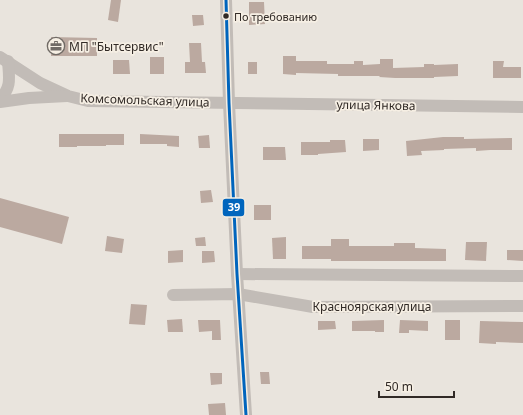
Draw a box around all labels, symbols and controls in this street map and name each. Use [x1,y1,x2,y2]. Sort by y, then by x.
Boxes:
place label: По требованию [234,9,317,24]
marker: По требованию [221,11,231,21]
office icon: МП "Бытсервис" [46,36,66,56]
place label: МП "Бытсервис" [69,38,164,55]
street label: Комсомольская улица [80,89,210,111]
street label: улица Янкова [336,96,416,114]
line badge: 39 [222,198,245,217]
text: 39 [228,199,240,214]
street label: Красноярская улица [313,298,431,315]
scale bar [379,373,454,399]
text: 50 m [385,378,413,395]

